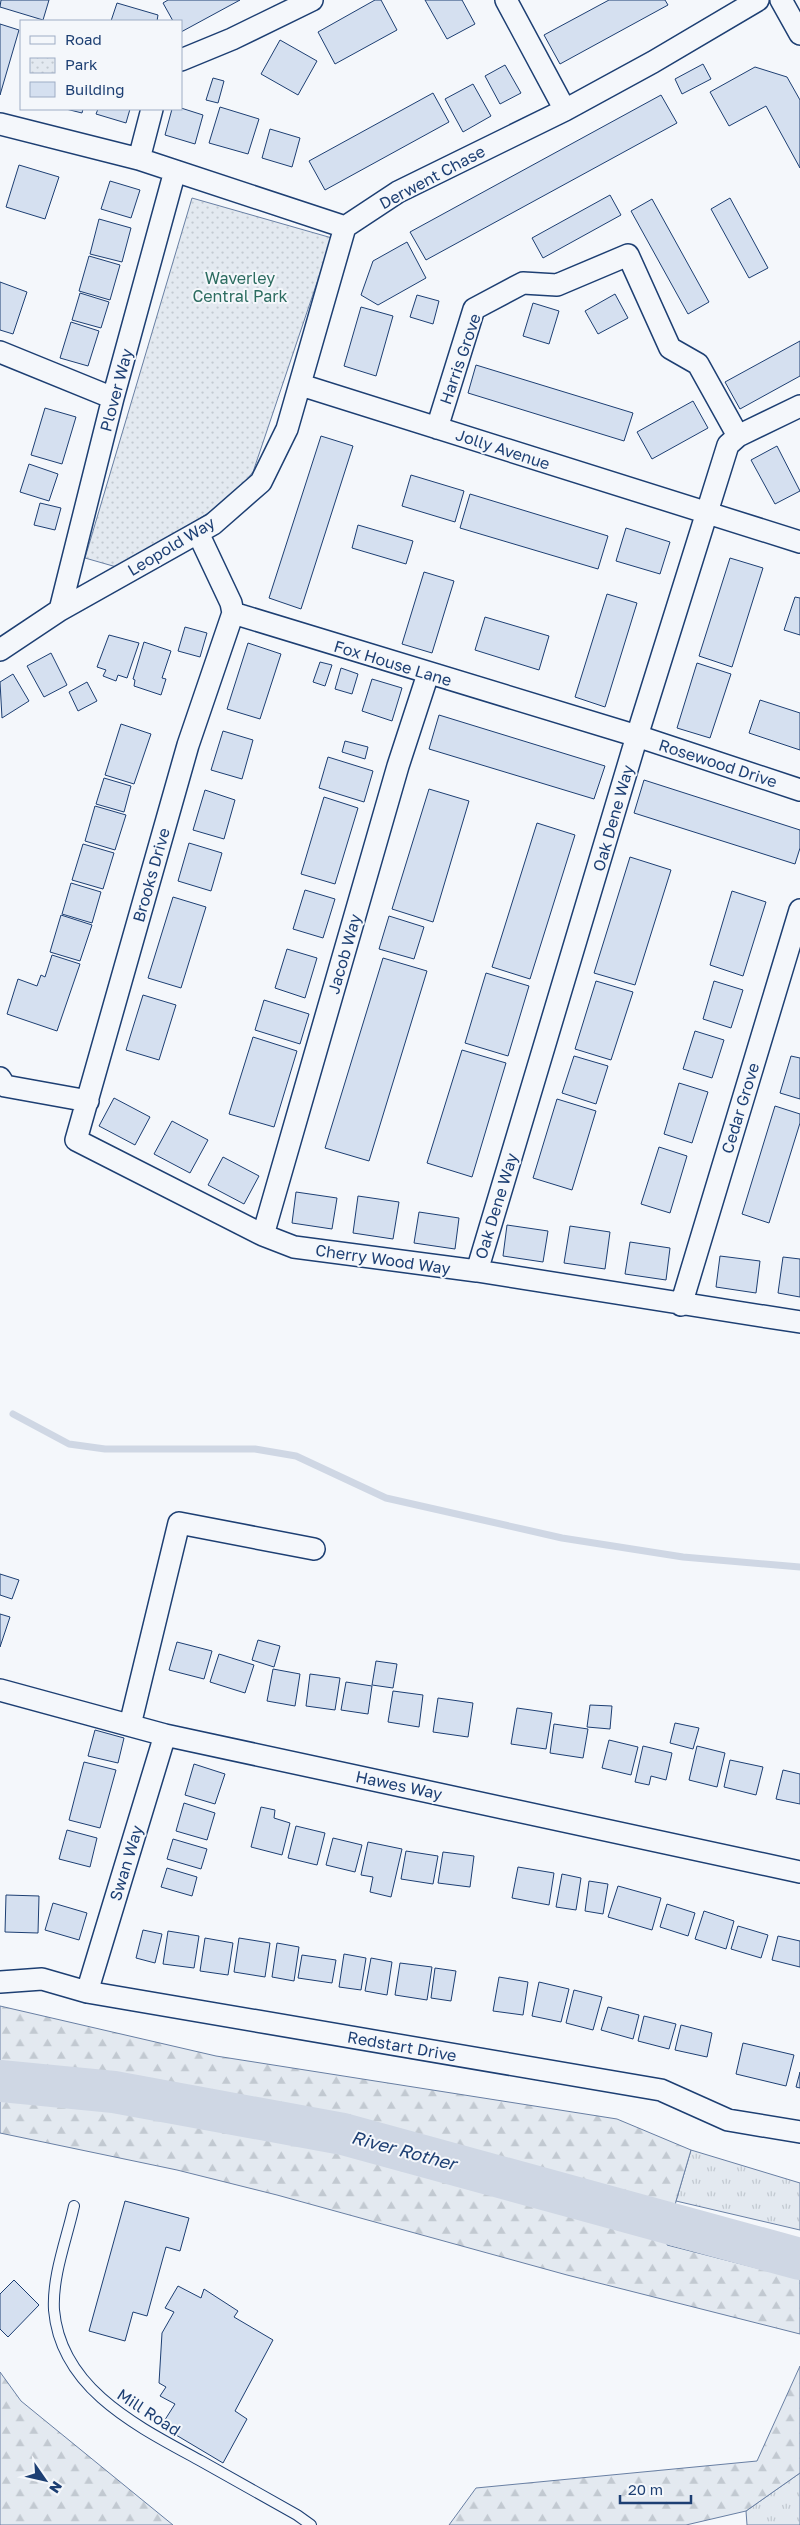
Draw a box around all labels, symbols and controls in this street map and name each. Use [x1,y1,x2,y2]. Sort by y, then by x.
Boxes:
legend [20,20,182,110]
text: Road [65,30,102,48]
text: Park [65,55,98,73]
text: Building [65,80,125,98]
street label: Derwent Chase [376,141,488,213]
park label: Waverley Central Park [192,268,288,306]
street label: Harris Grove [435,311,485,407]
street label: Plover Way [95,346,137,434]
street label: Jolly Avenue [453,424,553,474]
street label: Leopold Way [124,512,218,580]
street label: Fox House Lane [332,636,454,690]
street label: Rosewood Drive [656,734,780,792]
street label: Oak Dene Way [588,762,638,874]
street label: Brooks Drive [128,826,174,924]
street label: Jacob Way [323,912,365,996]
street label: Cedar Grove [717,1060,763,1156]
street label: Oak Dene Way [470,1150,522,1261]
street label: Cherry Wood Way [314,1240,452,1278]
street label: Hawes Way [354,1766,444,1804]
street label: Swan Way [105,1823,147,1903]
street label: Redstart Drive [346,2027,458,2065]
water label: River Rother [349,2125,462,2175]
street label: Mill Road [114,2384,184,2440]
north arrow [20,2455,70,2505]
scale bar [620,2472,691,2504]
text: N [46,2478,66,2497]
text: 20 m [628,2480,663,2498]

